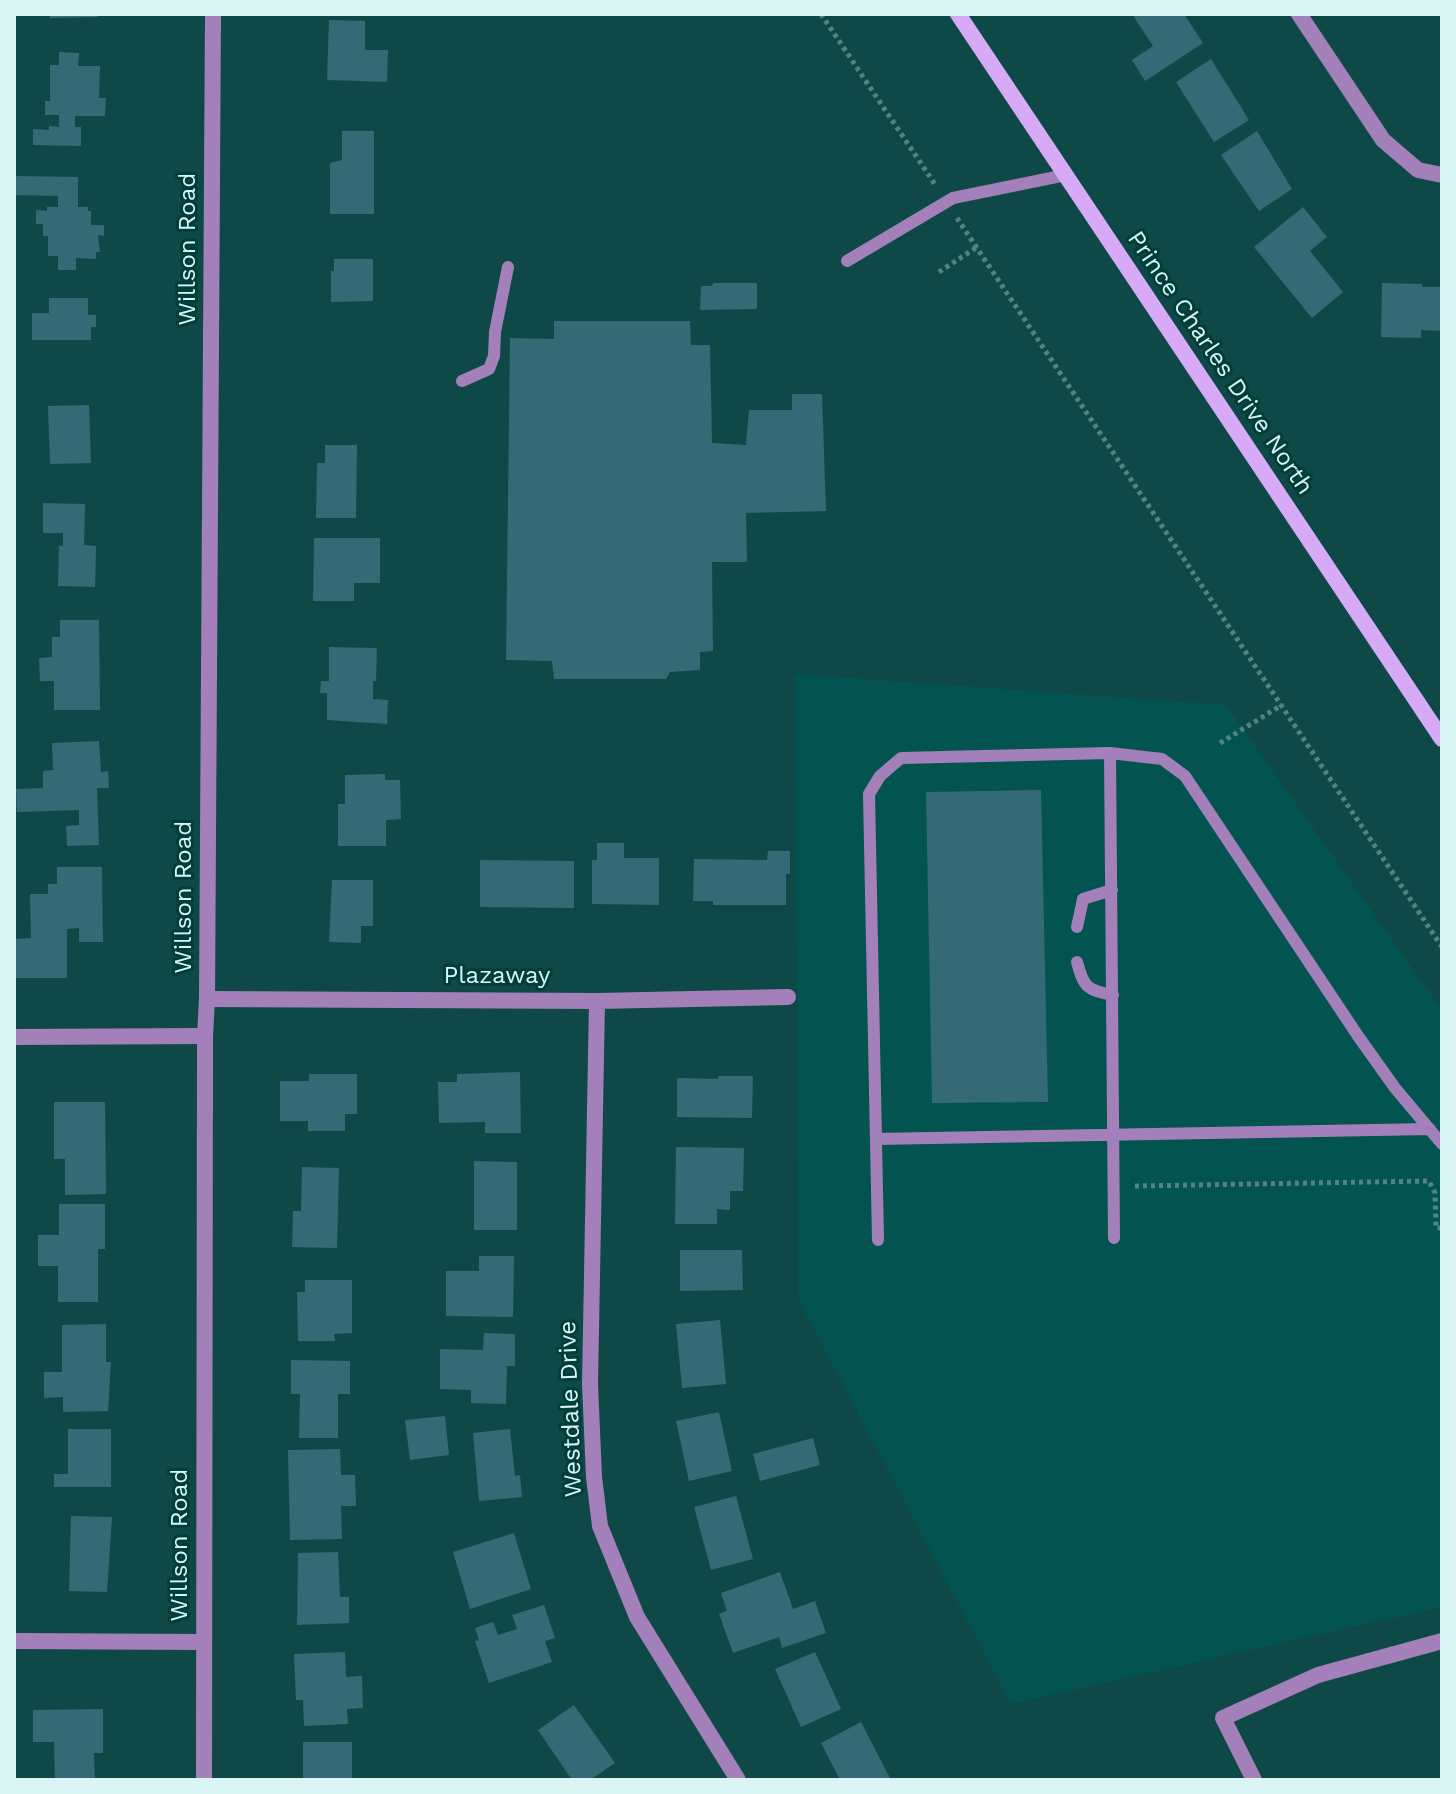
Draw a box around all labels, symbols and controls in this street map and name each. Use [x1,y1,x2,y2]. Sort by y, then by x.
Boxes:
street label: Willson Road [174,173,202,325]
street label: Prince Charles Drive North [1121,226,1319,500]
street label: Willson Road [170,821,198,973]
street label: Plazaway [444,962,550,990]
street label: Westdale Drive [554,1320,588,1498]
street label: Willson Road [166,1469,194,1621]

